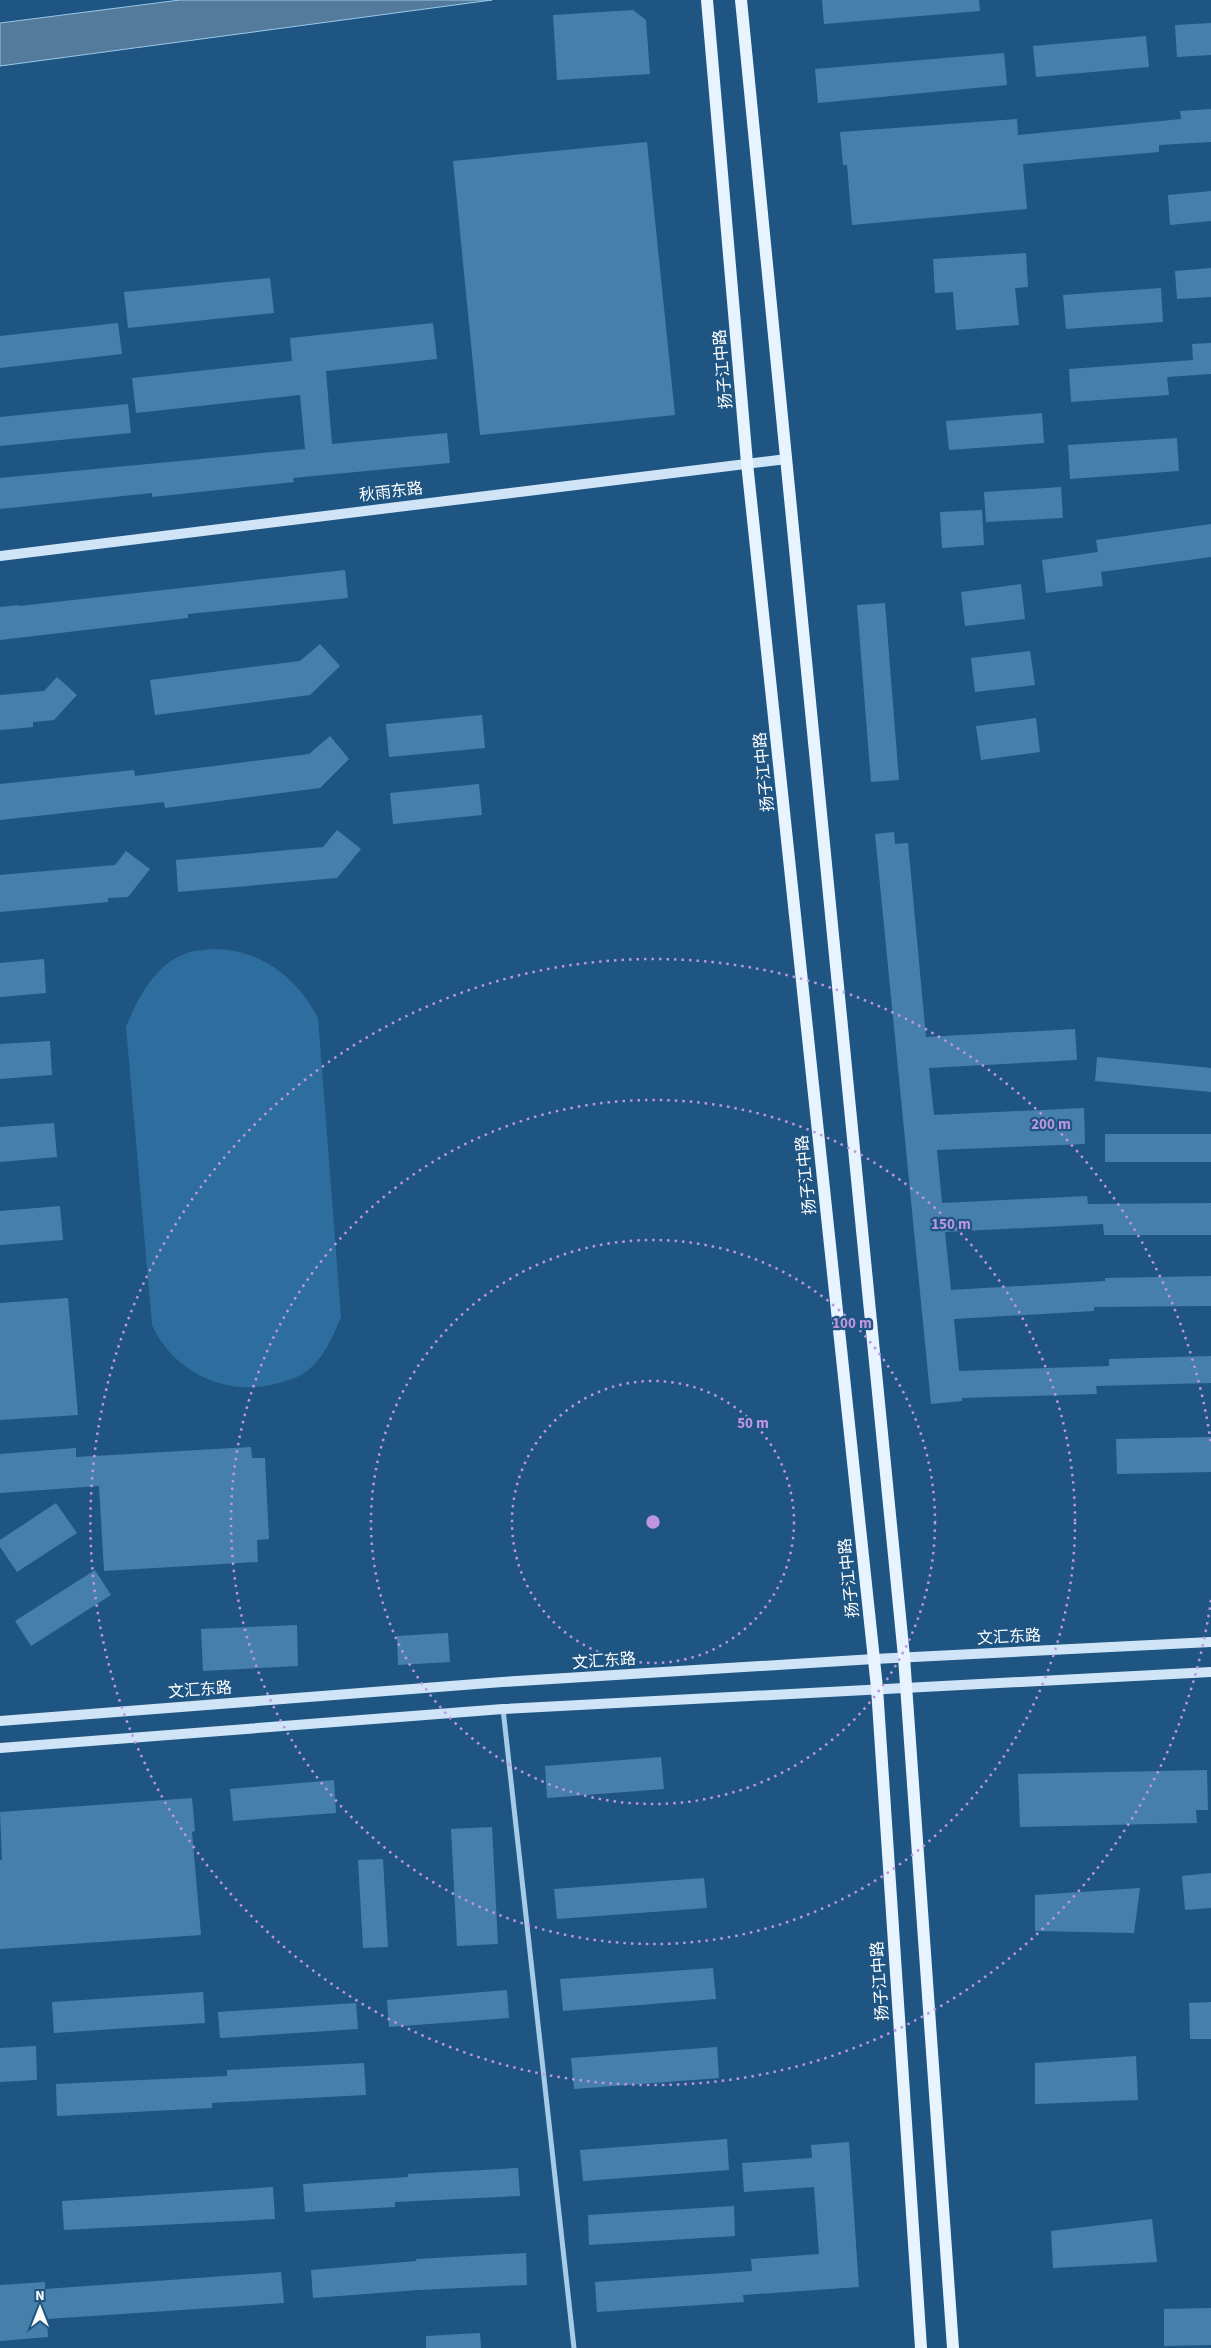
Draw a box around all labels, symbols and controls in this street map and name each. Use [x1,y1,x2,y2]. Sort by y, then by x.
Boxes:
street label: 扬子江中路 [709,328,737,410]
street label: 秋雨东路 [358,477,424,507]
street label: 扬子江中路 [749,731,779,813]
text: 200 m [1031,1114,1071,1135]
street label: 扬子江中路 [791,1134,821,1216]
text: 150 m [931,1214,971,1235]
text: 100 m [832,1313,872,1334]
text: 50 m [737,1413,769,1434]
centre of rings [644,1513,662,1531]
street label: 扬子江中路 [834,1537,864,1619]
street label: 文汇东路 [976,1624,1042,1650]
street label: 文汇东路 [571,1648,637,1674]
street label: 文汇东路 [167,1677,233,1703]
street label: 扬子江中路 [866,1940,894,2022]
north arrow [15,2283,65,2333]
text: N [35,2286,45,2306]

